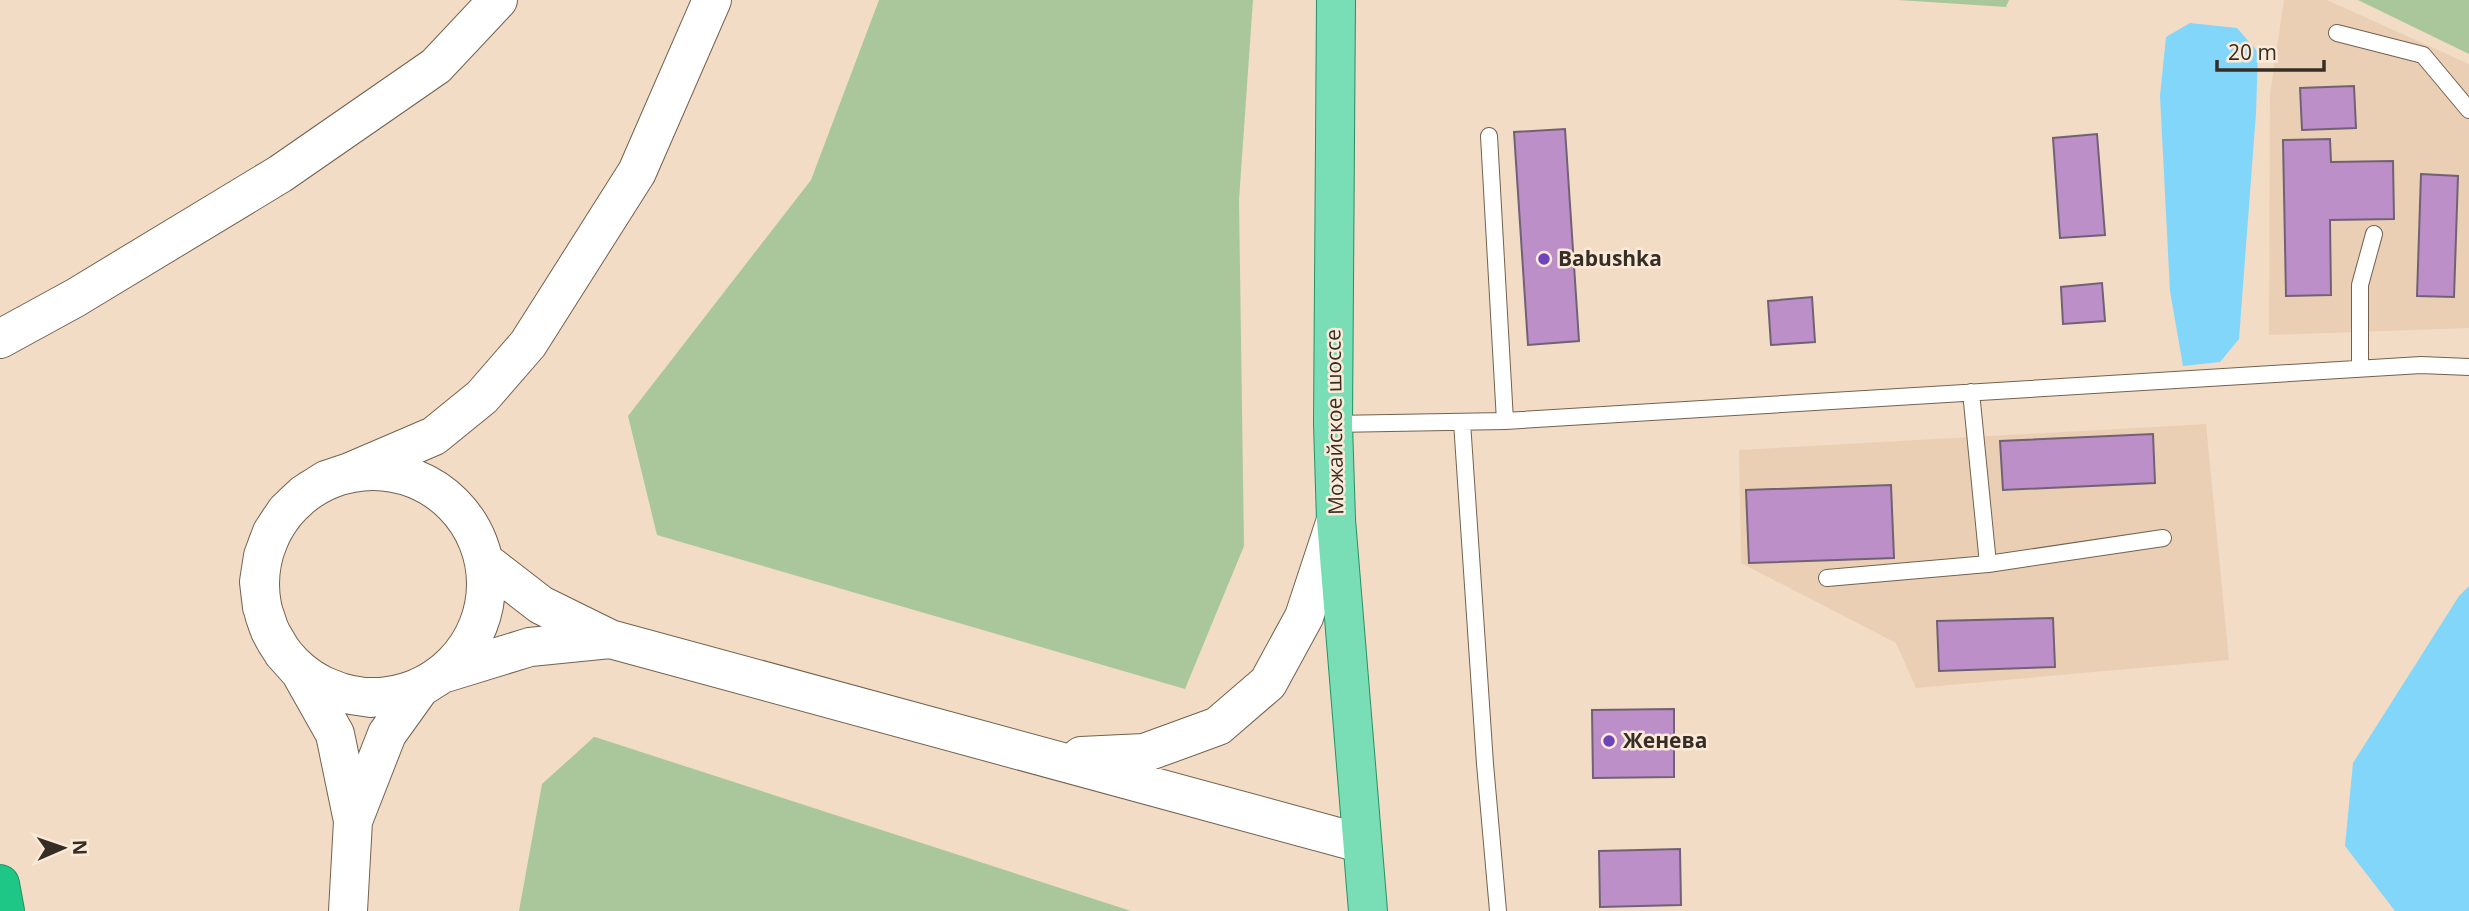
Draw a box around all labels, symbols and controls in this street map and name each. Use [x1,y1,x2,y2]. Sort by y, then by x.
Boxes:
scale bar [2217,28,2324,72]
text: 20 m [2228,38,2277,66]
place label: Babushka [1558,244,1662,272]
marker: Babushka [1536,251,1552,267]
street label: Можайское шоссе [1318,329,1350,515]
place label: Женева [1623,726,1707,754]
marker: Женева [1601,733,1617,749]
north arrow [28,813,98,883]
text: N [67,839,93,856]

